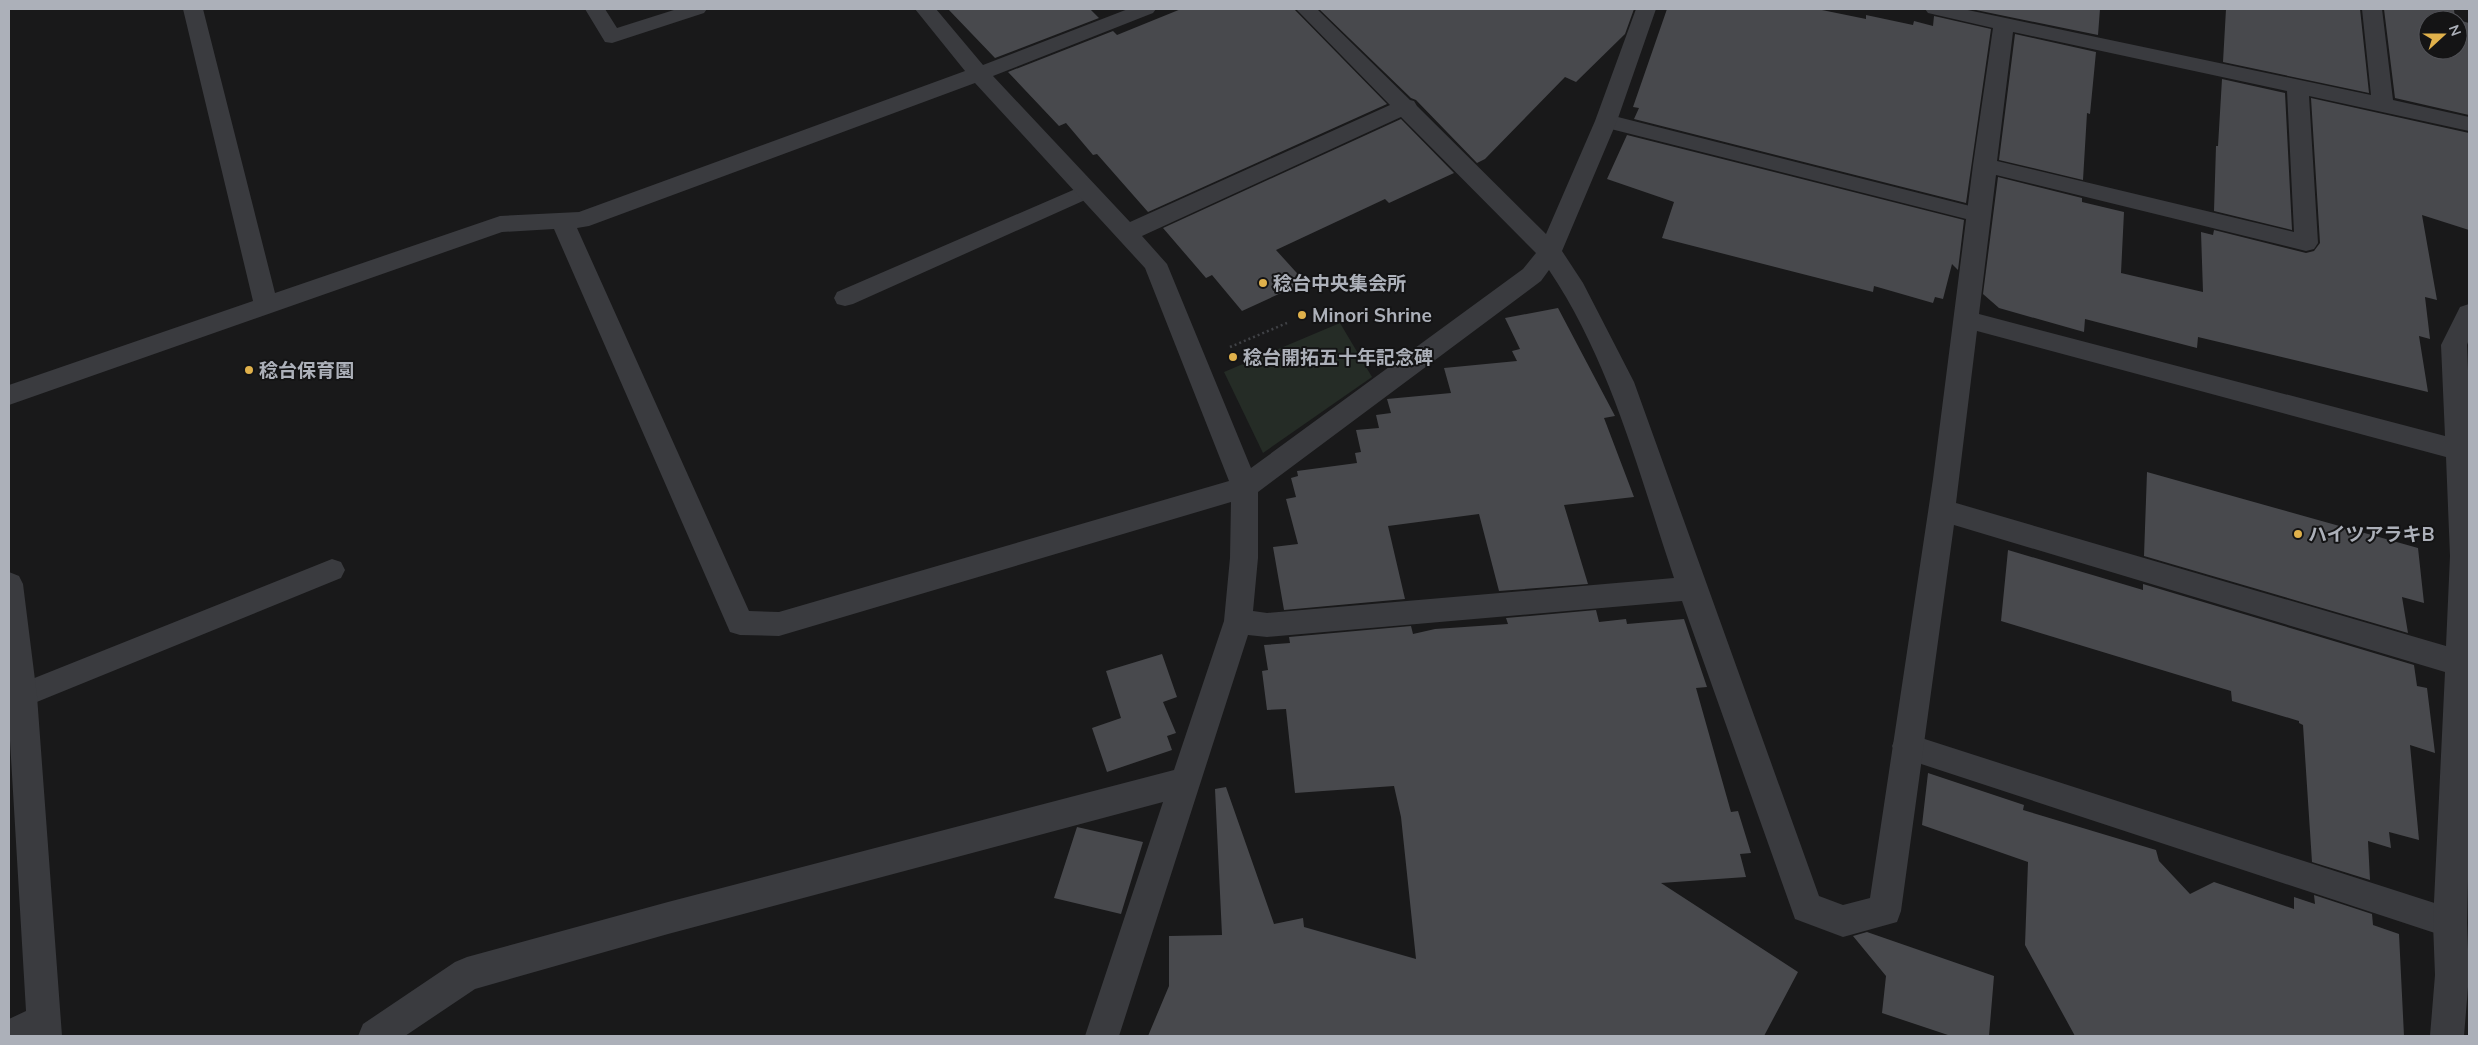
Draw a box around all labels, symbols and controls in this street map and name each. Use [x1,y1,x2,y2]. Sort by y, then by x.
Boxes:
north arrow [2418,10,2468,60]
text: N [2445,22,2465,39]
place label: 稔台中央集会所 [1273,271,1406,295]
marker: 稔台中央集会所 [1257,277,1269,289]
place label: Minori Shrine [1312,303,1432,327]
marker: Minori Shrine [1296,309,1308,321]
place label: 稔台開拓五十年記念碑 [1243,345,1433,369]
marker: 稔台開拓五十年記念碑 [1227,351,1239,363]
place label: 稔台保育園 [259,358,354,382]
marker: 稔台保育園 [243,364,255,376]
place label: ハイツアラキB [2308,522,2435,546]
marker: ハイツアラキB [2292,528,2304,540]

